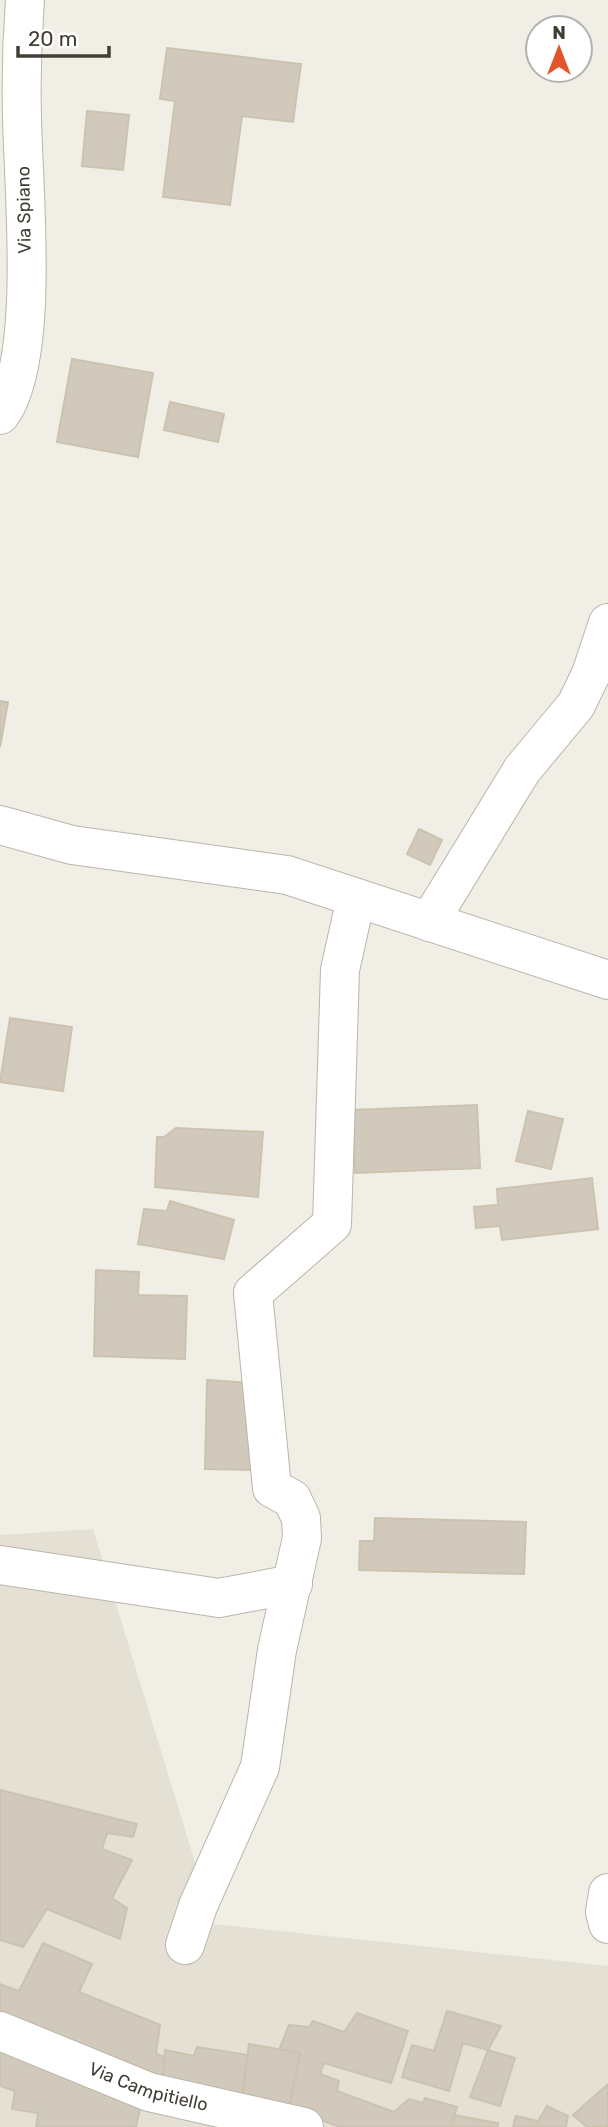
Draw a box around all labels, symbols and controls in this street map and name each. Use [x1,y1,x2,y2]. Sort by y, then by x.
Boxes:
scale bar [18,14,108,58]
north arrow [524,14,594,84]
text: N [552,21,566,44]
text: 20 m [28,26,77,51]
street label: Via Spiano [12,166,36,254]
street label: Via Campitiello [86,2058,210,2116]

